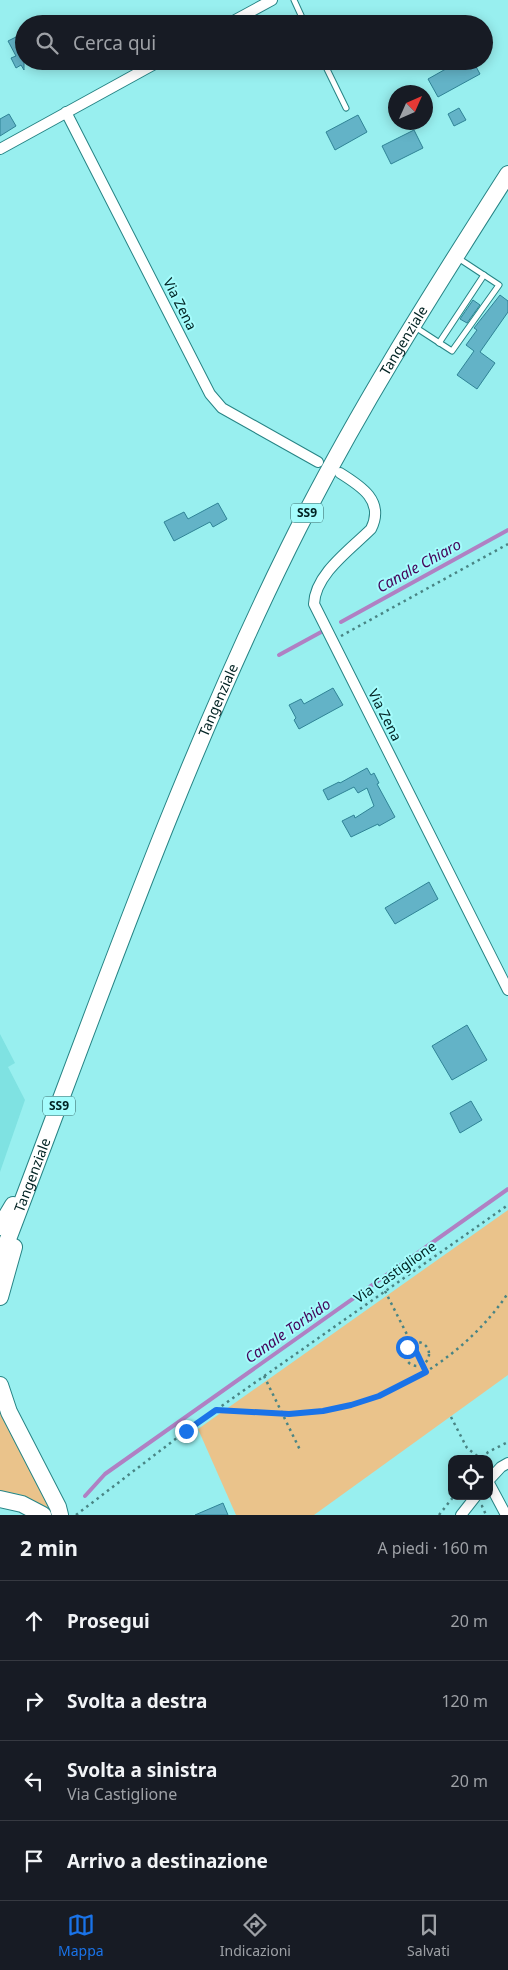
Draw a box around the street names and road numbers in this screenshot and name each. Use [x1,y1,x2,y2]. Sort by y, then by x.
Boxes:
street label: Via Zena [159,275,202,333]
street label: Tangenziale [375,302,432,378]
road number: SS9 [291,503,323,522]
street label: Tangenziale [194,660,242,739]
street label: Via Zena [364,686,407,744]
road number: SS9 [43,1096,75,1116]
street label: Tangenziale [9,1135,55,1215]
street label: Via Castiglione [350,1236,440,1307]

